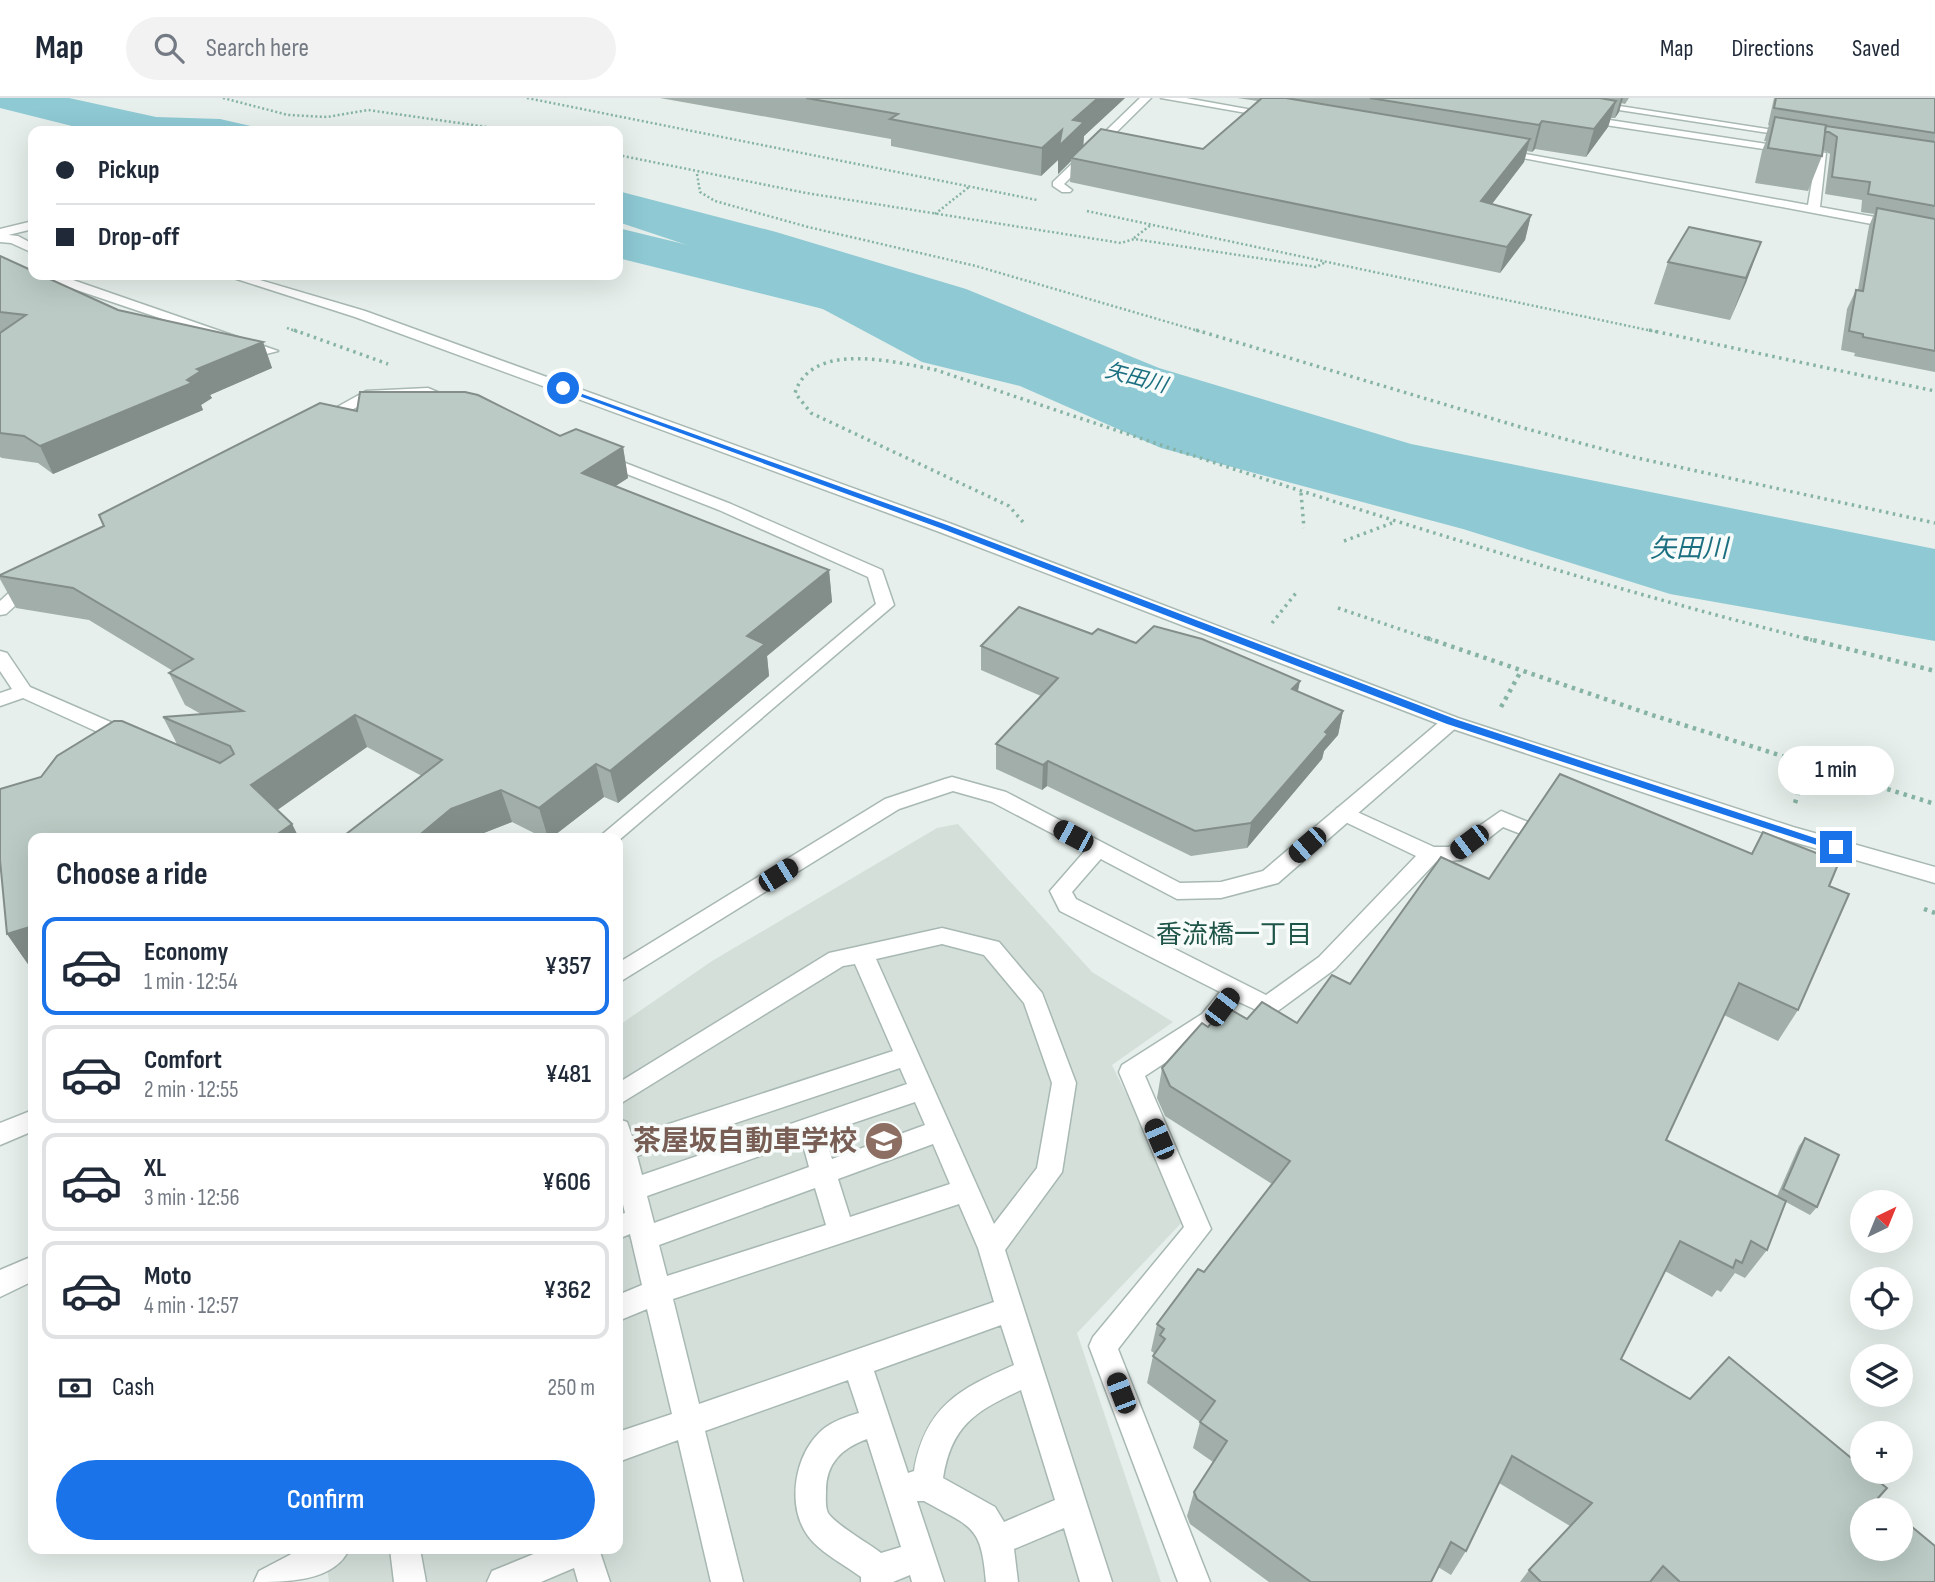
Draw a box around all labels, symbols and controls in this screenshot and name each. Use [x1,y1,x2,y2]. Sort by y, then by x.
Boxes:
search box [126,17,616,80]
text: Map [35,28,84,68]
icon: search [150,29,188,67]
text: Search here [206,33,309,64]
text: Map [1660,34,1693,63]
text: Directions [1731,34,1814,63]
text: Saved [1852,34,1900,63]
text: Pickup [98,155,160,186]
text: Drop-off [98,222,179,253]
water label: 矢田川 [1102,358,1172,399]
route start [547,372,579,404]
water label: 矢田川 [1650,534,1731,565]
callout: 1 min [1778,746,1894,794]
text: 1 min [1815,756,1857,784]
car [1050,817,1097,855]
car [1446,821,1493,863]
car [1285,823,1330,867]
route end [1820,831,1852,863]
text: Choose a ride [56,855,208,894]
car [755,855,802,895]
district label: 香流橋一丁目 [1156,920,1312,951]
icon: car [60,935,123,998]
text: Economy [144,937,228,968]
text: ¥357 [545,951,591,982]
text: 1 min · 12:54 [144,968,238,996]
car [1201,984,1244,1030]
icon: car [60,1043,123,1106]
text: Comfort [144,1045,222,1076]
text: ¥481 [545,1059,591,1090]
text: 2 min · 12:55 [144,1076,238,1104]
car [1142,1116,1177,1162]
school or university icon: 茶屋坂自動車学校 [863,1120,905,1162]
place label: 茶屋坂自動車学校 [633,1125,857,1158]
icon: car [60,1151,123,1214]
text: XL [144,1153,166,1184]
text: ¥606 [542,1167,591,1198]
text: 3 min · 12:56 [144,1184,240,1212]
north arrow [1850,1190,1913,1253]
map controls [1850,1190,1913,1561]
icon: car [60,1259,123,1322]
text: Moto [144,1261,192,1292]
button: locate [1850,1267,1913,1330]
text: ¥362 [543,1275,591,1306]
text: 4 min · 12:57 [144,1292,239,1320]
button: layers [1850,1344,1913,1407]
icon: cash [56,1369,94,1407]
car [1104,1370,1139,1416]
text: Cash [112,1372,155,1403]
text: 250 m [548,1374,595,1402]
button: + [1850,1421,1913,1484]
button: Confirm [56,1460,595,1540]
button: − [1850,1498,1913,1561]

